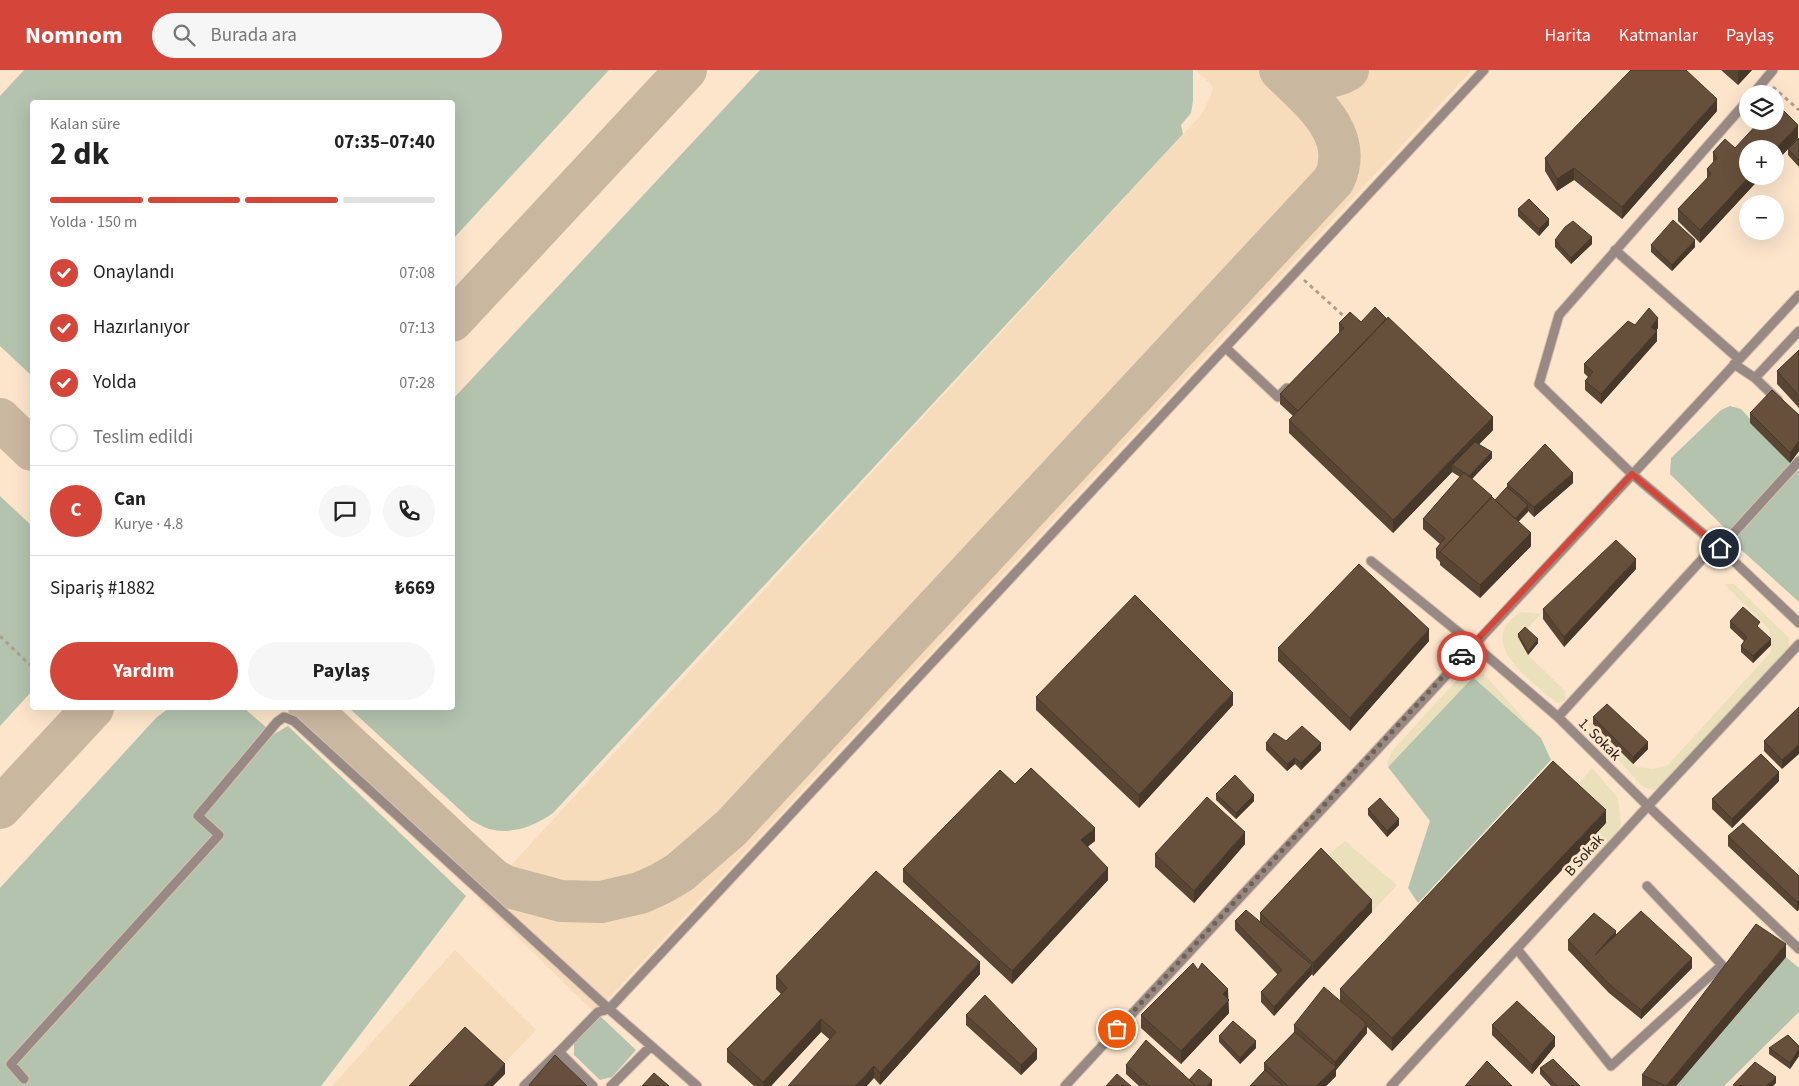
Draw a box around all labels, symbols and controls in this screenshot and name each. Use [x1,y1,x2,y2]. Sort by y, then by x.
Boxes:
search box [152,13,502,58]
text: Nomnom [25,18,122,53]
icon: search [170,21,198,49]
text: Burada ara [210,22,297,49]
text: Harita [1545,23,1591,48]
text: Katmanlar [1619,23,1698,48]
text: Paylaş [1726,23,1774,48]
map controls [1739,85,1784,240]
button: layers [1739,85,1784,130]
text: Kalan süre [50,113,120,135]
text: 07:35–07:40 [334,129,435,156]
text: 2 dk [50,131,109,177]
button: + [1739,140,1784,185]
button: − [1739,195,1784,240]
text: Yolda · 150 m [50,211,137,233]
icon: check [50,259,78,287]
text: Onaylandı [93,259,175,286]
text: 07:08 [399,262,435,284]
icon: check [50,314,78,342]
text: Hazırlanıyor [93,314,190,341]
text: 07:13 [399,317,435,339]
icon: check [50,369,78,397]
text: Yolda [93,369,137,396]
text: 07:28 [399,372,435,394]
text: Teslim edildi [93,424,193,451]
button: chat [319,485,371,537]
button: phone [383,485,435,537]
text: Can [114,486,146,513]
text: C [70,497,82,524]
text: Kurye · 4.8 [114,513,183,535]
pin [1699,527,1741,569]
icon: home [1706,534,1734,562]
text: Sipariş #1882 [50,575,155,602]
text: ₺669 [395,575,435,602]
courier [1437,631,1487,681]
button: Yardım [50,642,238,700]
button: Paylaş [248,642,435,700]
icon: car [1448,642,1476,670]
street label: 1. Sokak [1574,713,1626,766]
street label: B Sokak [1560,829,1609,881]
pin [1096,1008,1138,1050]
icon: bag [1103,1015,1131,1043]

